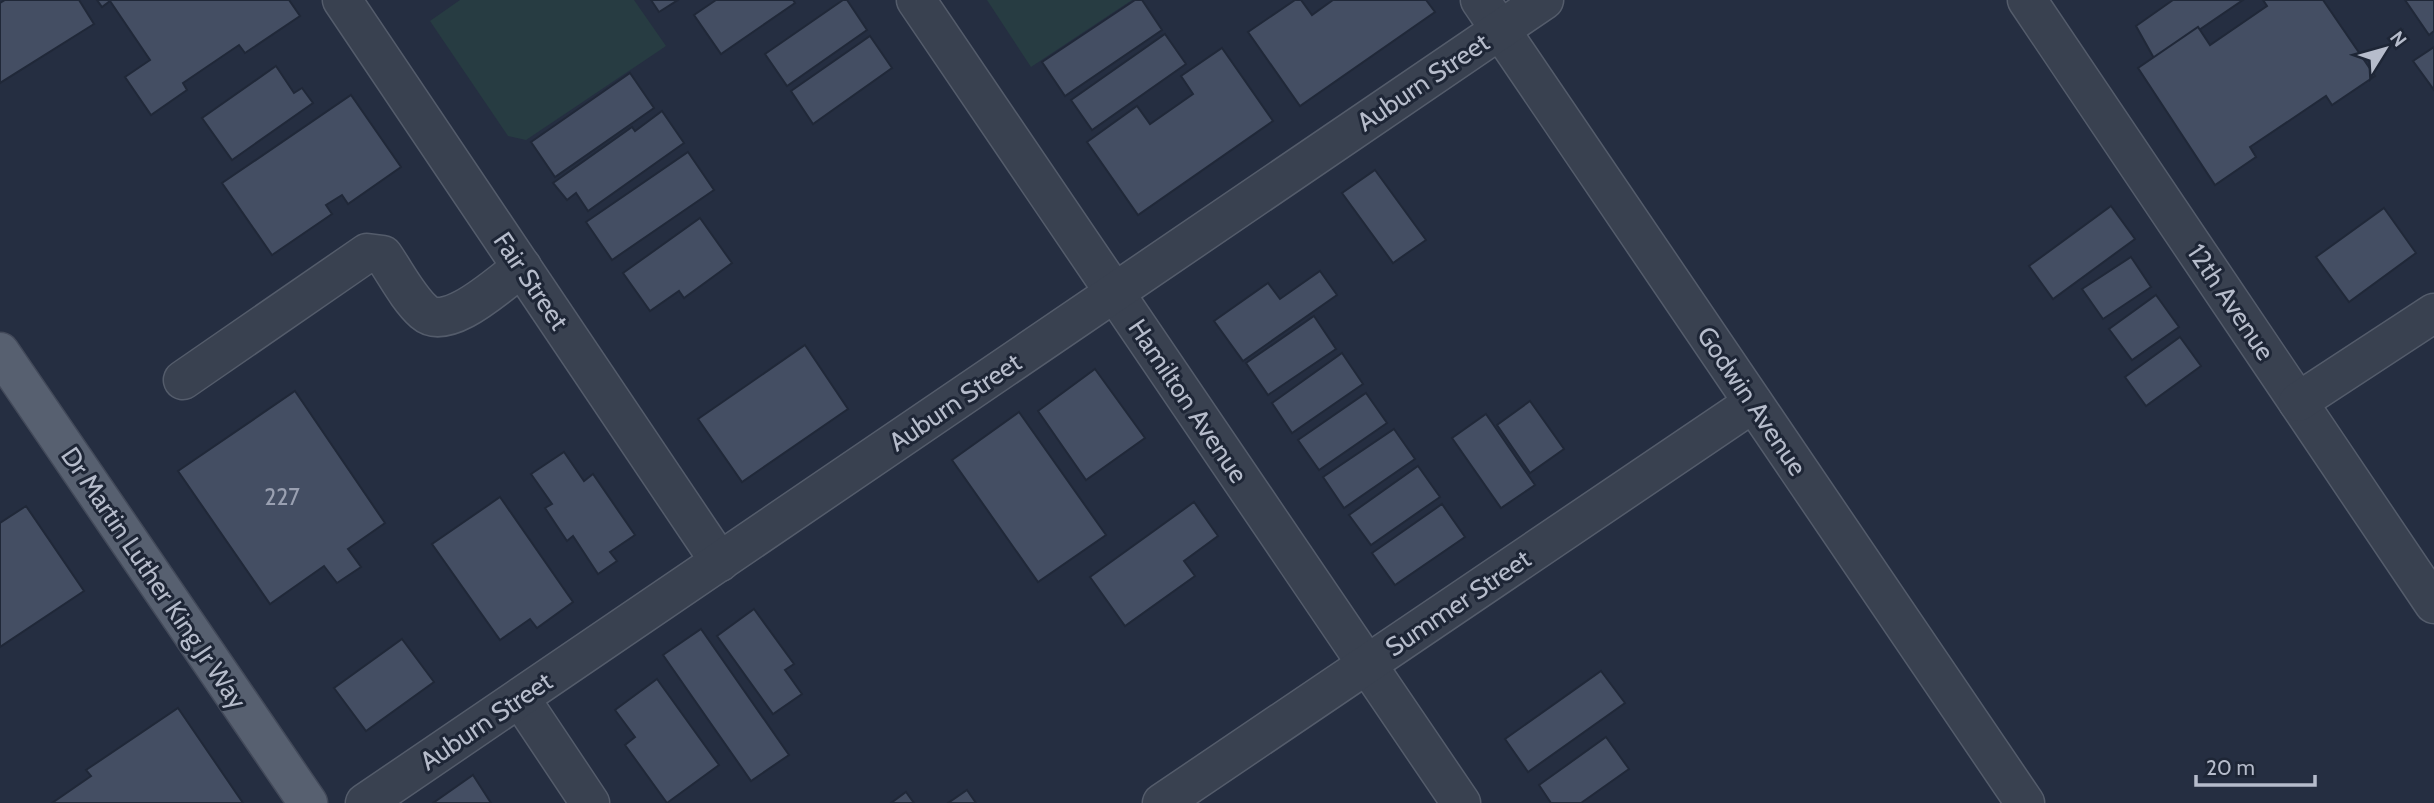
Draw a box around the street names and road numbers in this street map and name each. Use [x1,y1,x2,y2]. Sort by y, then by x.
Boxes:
street label: Auburn Street [1351,26,1495,138]
street label: Fair Street [487,226,575,336]
street label: 12th Avenue [2180,238,2282,366]
street label: Hamilton Avenue [1121,313,1255,489]
street label: Godwin Avenue [1690,320,1814,482]
street label: Auburn Street [883,346,1027,458]
street label: Dr Martin Luther King Jr Way [54,441,254,715]
street label: Summer Street [1379,543,1537,663]
street label: Auburn Street [414,665,558,777]

